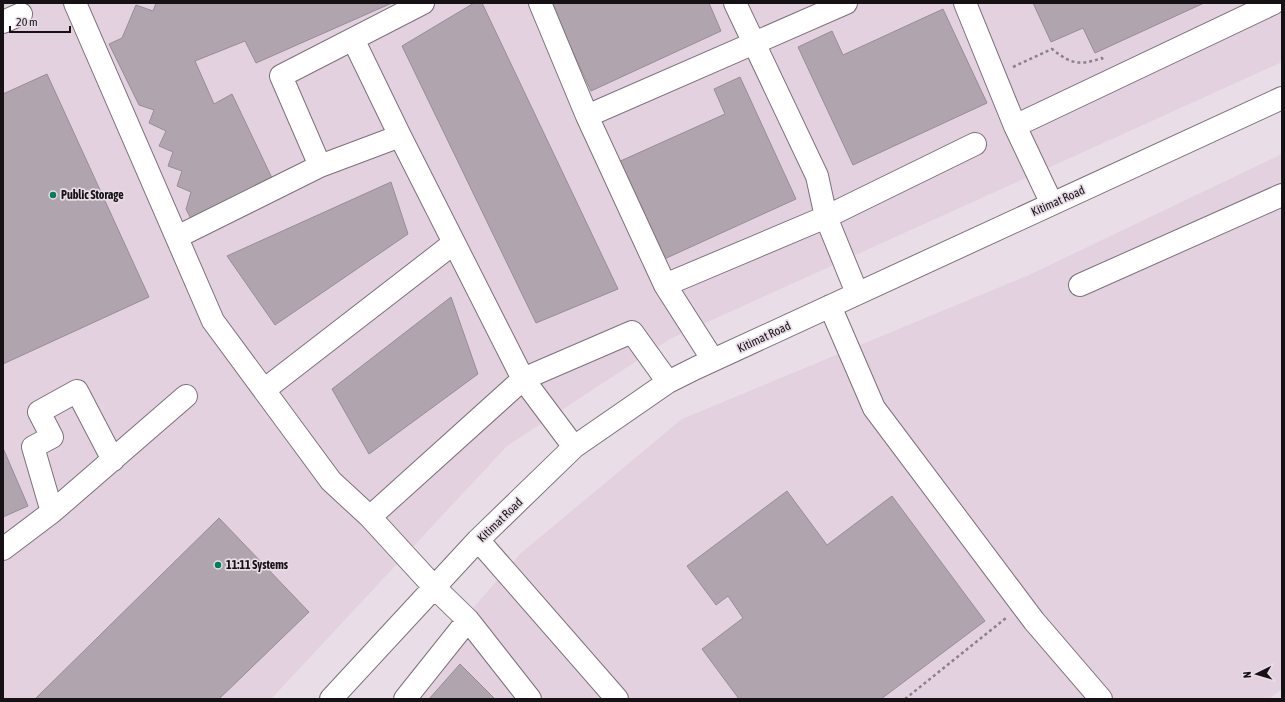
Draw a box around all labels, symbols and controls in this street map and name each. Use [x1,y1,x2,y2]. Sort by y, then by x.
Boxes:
scale bar [10,8,70,34]
text: 20 m [16,15,38,29]
street label: Kitimat Road [1029,183,1087,219]
place label: Public Storage [61,188,124,202]
marker: Public Storage [48,190,58,200]
street label: Kitimat Road [735,319,793,355]
street label: Kitimat Road [475,495,525,545]
place label: 11:11 Systems [226,558,289,572]
marker: 11:11 Systems [213,560,223,570]
north arrow [1237,654,1277,694]
text: N [1241,671,1253,679]

